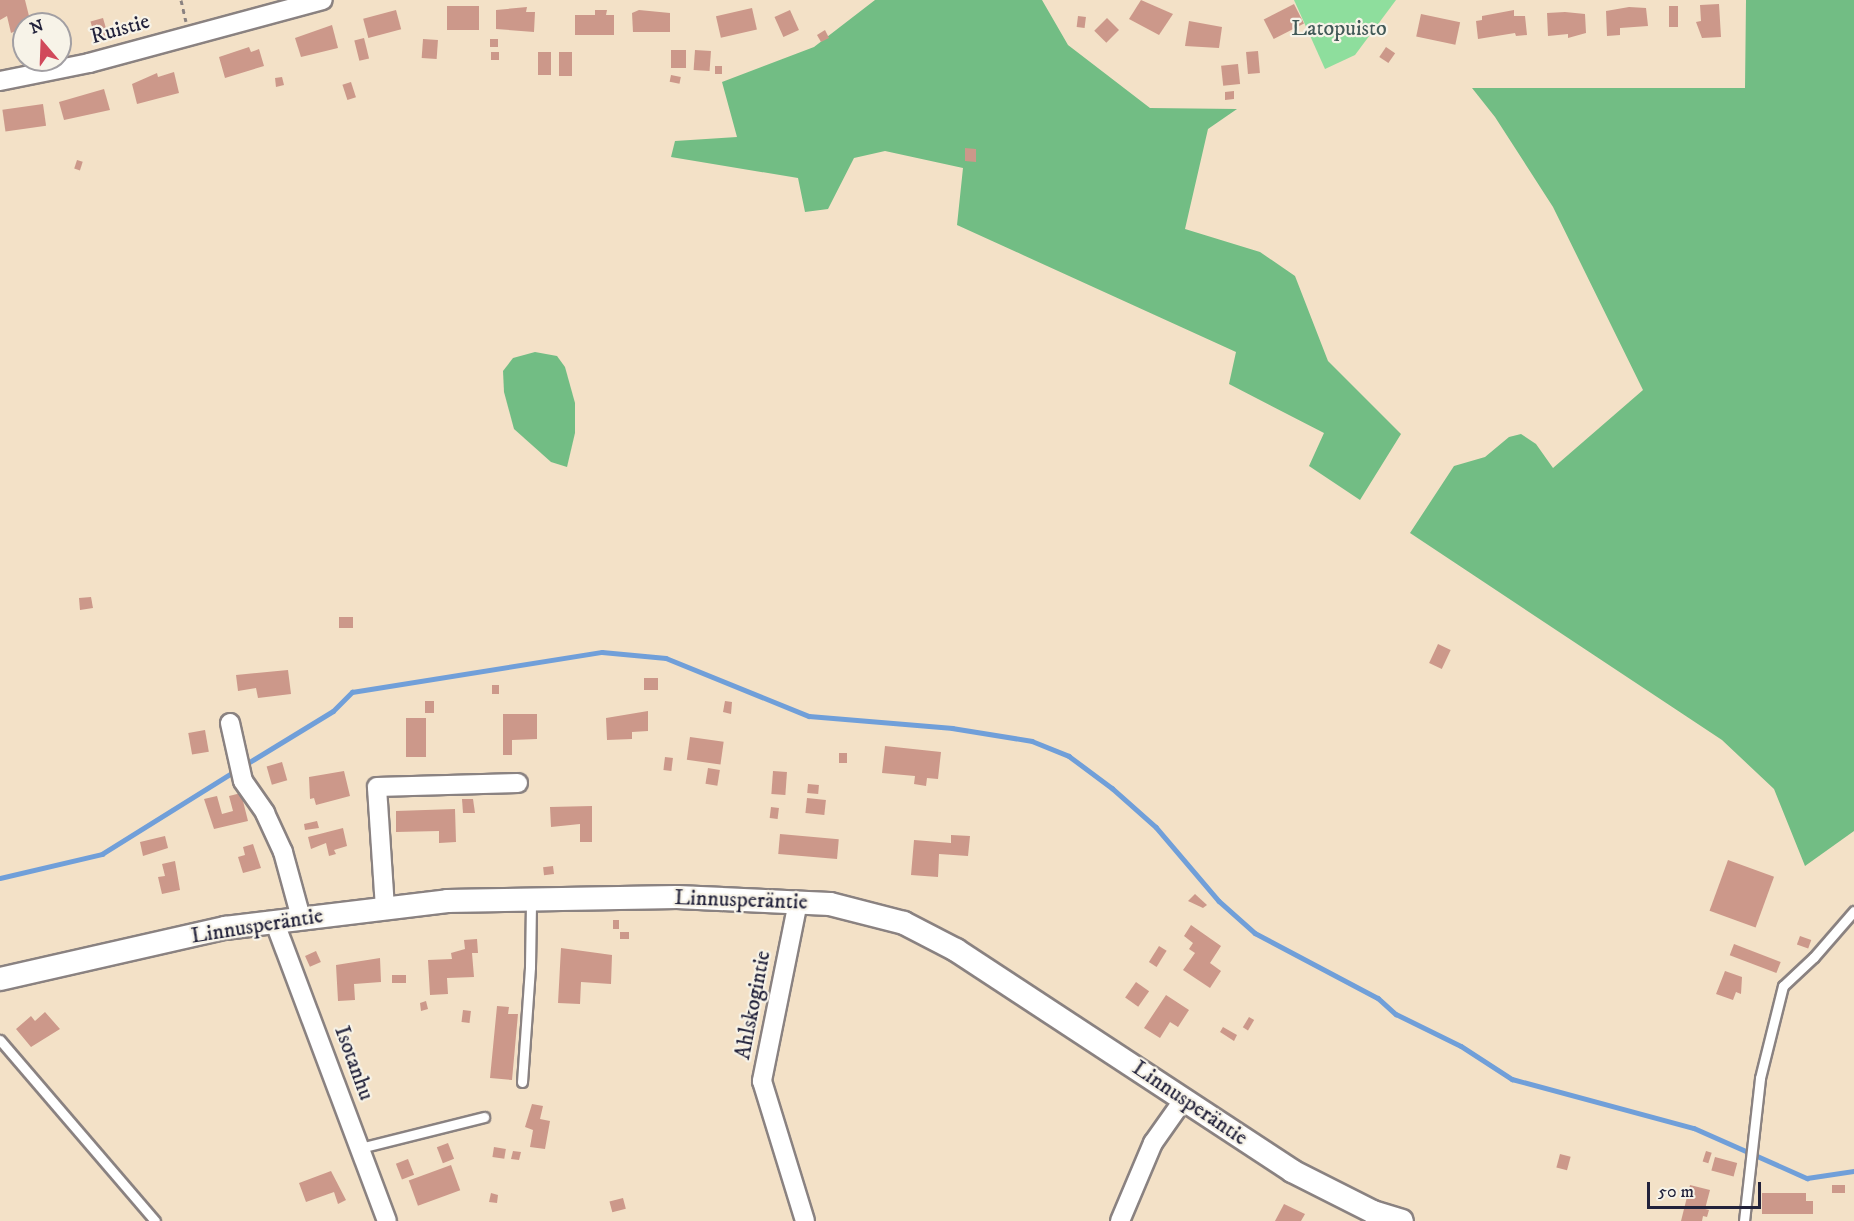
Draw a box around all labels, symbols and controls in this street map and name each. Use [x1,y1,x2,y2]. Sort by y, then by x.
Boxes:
street label: Ruistie [87,8,153,50]
north arrow [12,12,72,72]
text: N [27,15,46,38]
park label: Latopuisto [1291,16,1387,42]
street label: Linnusperäntie [674,884,808,916]
street label: Linnusperäntie [189,903,325,949]
street label: Ahlskogintie [730,948,776,1062]
street label: Isotanhu [328,1022,380,1104]
street label: Linnusperäntie [1127,1055,1253,1151]
scale bar [1650,1170,1764,1208]
text: 50 m [1658,1181,1694,1203]

